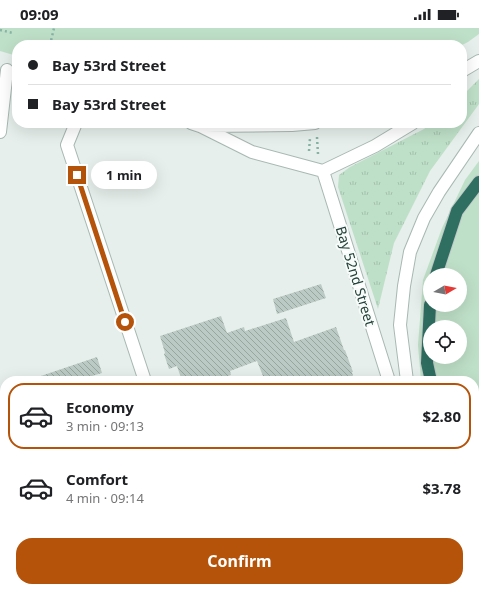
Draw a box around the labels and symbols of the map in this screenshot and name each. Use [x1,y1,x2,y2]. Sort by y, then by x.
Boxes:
callout: 1 min [91,161,157,189]
route end [68,166,86,184]
street label: Bay 52nd Street [332,224,380,328]
north arrow [423,268,467,312]
route start [116,313,134,331]

